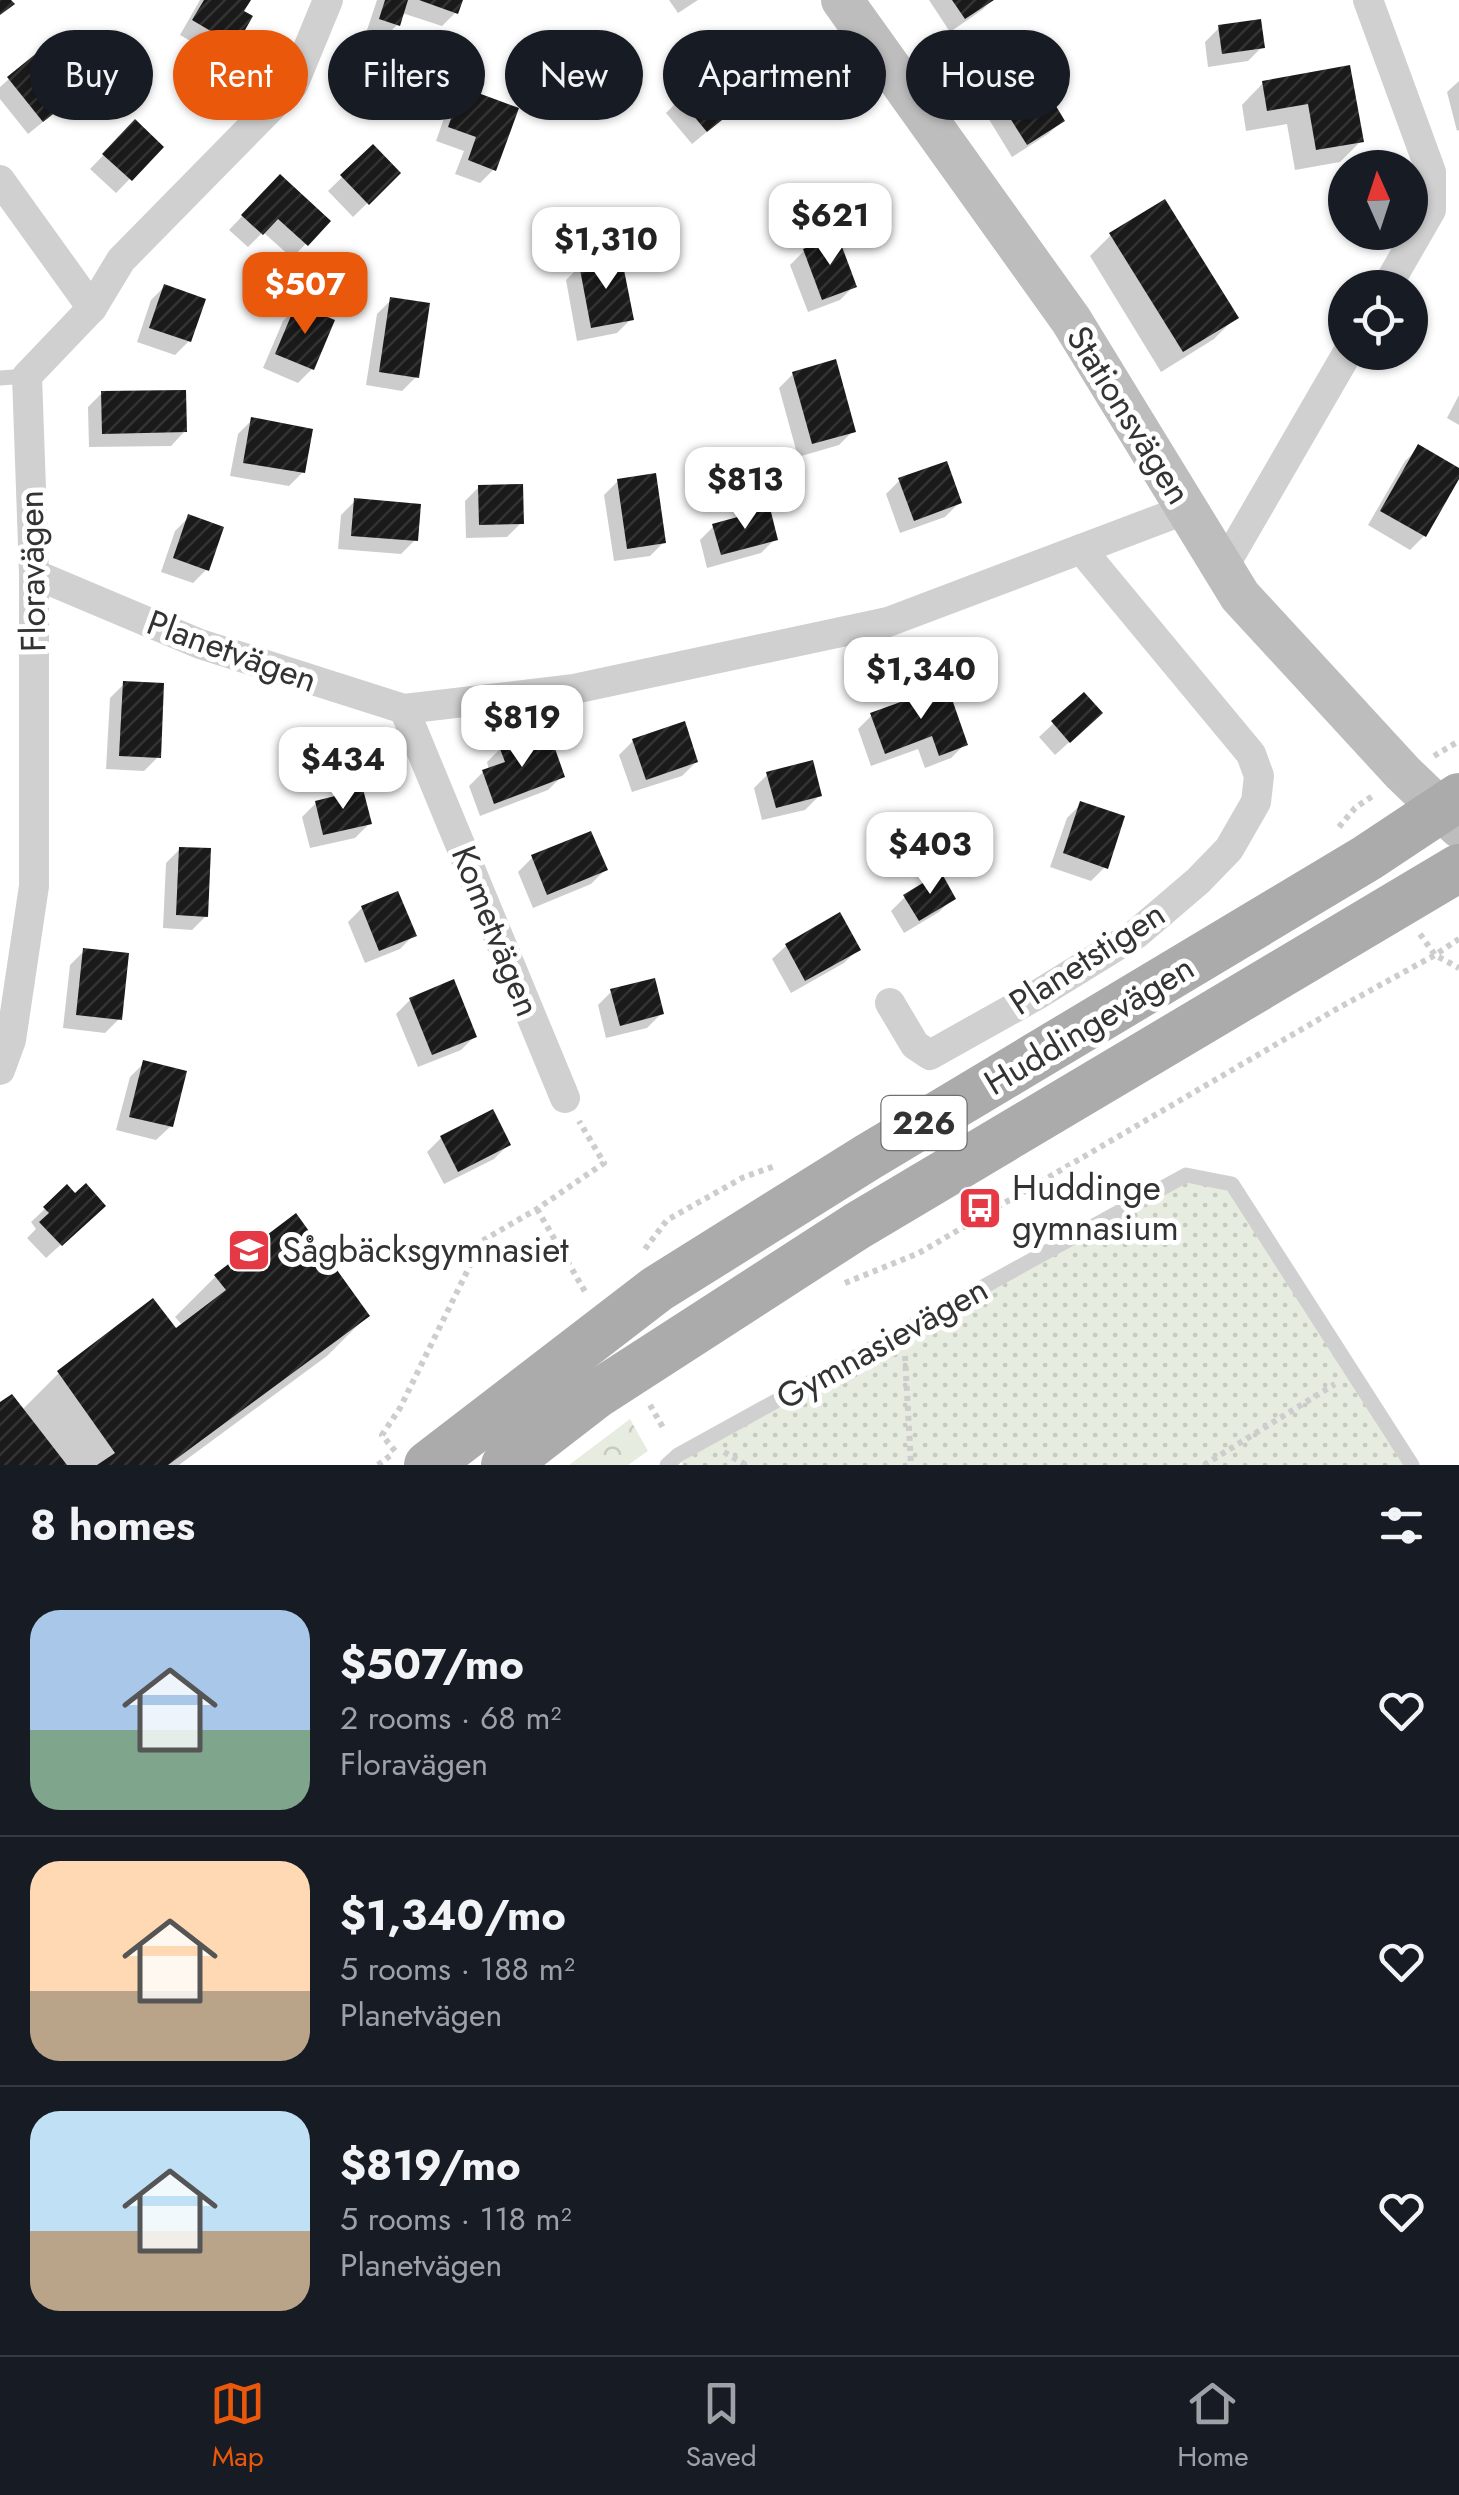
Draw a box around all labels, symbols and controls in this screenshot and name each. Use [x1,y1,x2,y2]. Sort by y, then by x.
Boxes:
chip: Buy [30,30,153,120]
chip: Rent [173,30,308,120]
chip: Filters [328,30,485,120]
chip: New [505,30,643,120]
chip: Apartment [663,30,886,120]
chip: House [906,30,1070,120]
north arrow [1328,150,1428,250]
map controls [1328,150,1428,370]
pin: $621 [771,183,889,268]
text: $621 [791,192,869,238]
pin: $1,310 [525,207,687,292]
text: $1,310 [554,216,658,262]
pin: $507 [246,252,364,337]
text: $507 [264,261,346,307]
button: locate [1328,270,1428,370]
street label: Stationsvägen [1054,316,1204,514]
pin: $813 [686,447,804,532]
text: $813 [707,456,783,502]
street label: Floravägen [6,490,58,652]
street label: Planetvägen [140,597,324,705]
pin: $1,340 [840,637,1002,722]
text: $1,340 [866,646,976,692]
pin: $819 [463,685,581,770]
text: $819 [483,694,561,740]
pin: $434 [284,727,402,812]
text: $434 [301,736,385,782]
pin: $403 [871,812,989,897]
text: $403 [888,821,972,867]
street label: Kometvägen [439,838,553,1024]
street label: Planetstigen [999,889,1175,1027]
street label: Huddingevägen [975,943,1203,1107]
road number: 226 [882,1096,966,1150]
place label: Huddinge gymnasium [1012,1163,1179,1253]
bus stop icon: Huddinge gymnasium [957,1185,1003,1231]
place label: Sågbäcksgymnasiet [282,1225,569,1275]
school or university icon: Sågbäcksgymnasiet [226,1227,272,1273]
street label: Gymnasievägen [767,1264,997,1422]
text: 8 homes [30,1495,195,1556]
icon: filters [1374,1498,1429,1553]
text: $507/mo [340,1634,524,1695]
icon: home [110,1650,230,1770]
icon: heart [1374,1683,1429,1738]
text: 2 rooms · 68 m² [340,1695,561,1741]
text: Floravägen [340,1741,488,1787]
text: $1,340/mo [340,1885,566,1946]
icon: home [110,1901,230,2021]
icon: heart [1374,1934,1429,1989]
text: 5 rooms · 188 m² [340,1946,575,1992]
text: Planetvägen [340,1992,502,2038]
text: $819/mo [340,2135,521,2196]
icon: home [110,2151,230,2271]
icon: heart [1374,2184,1429,2239]
text: 5 rooms · 118 m² [340,2196,572,2242]
text: Planetvägen [340,2242,502,2288]
tab: Map [210,2376,265,2477]
tab: Saved [686,2376,757,2477]
tab: Home [1177,2376,1249,2477]

